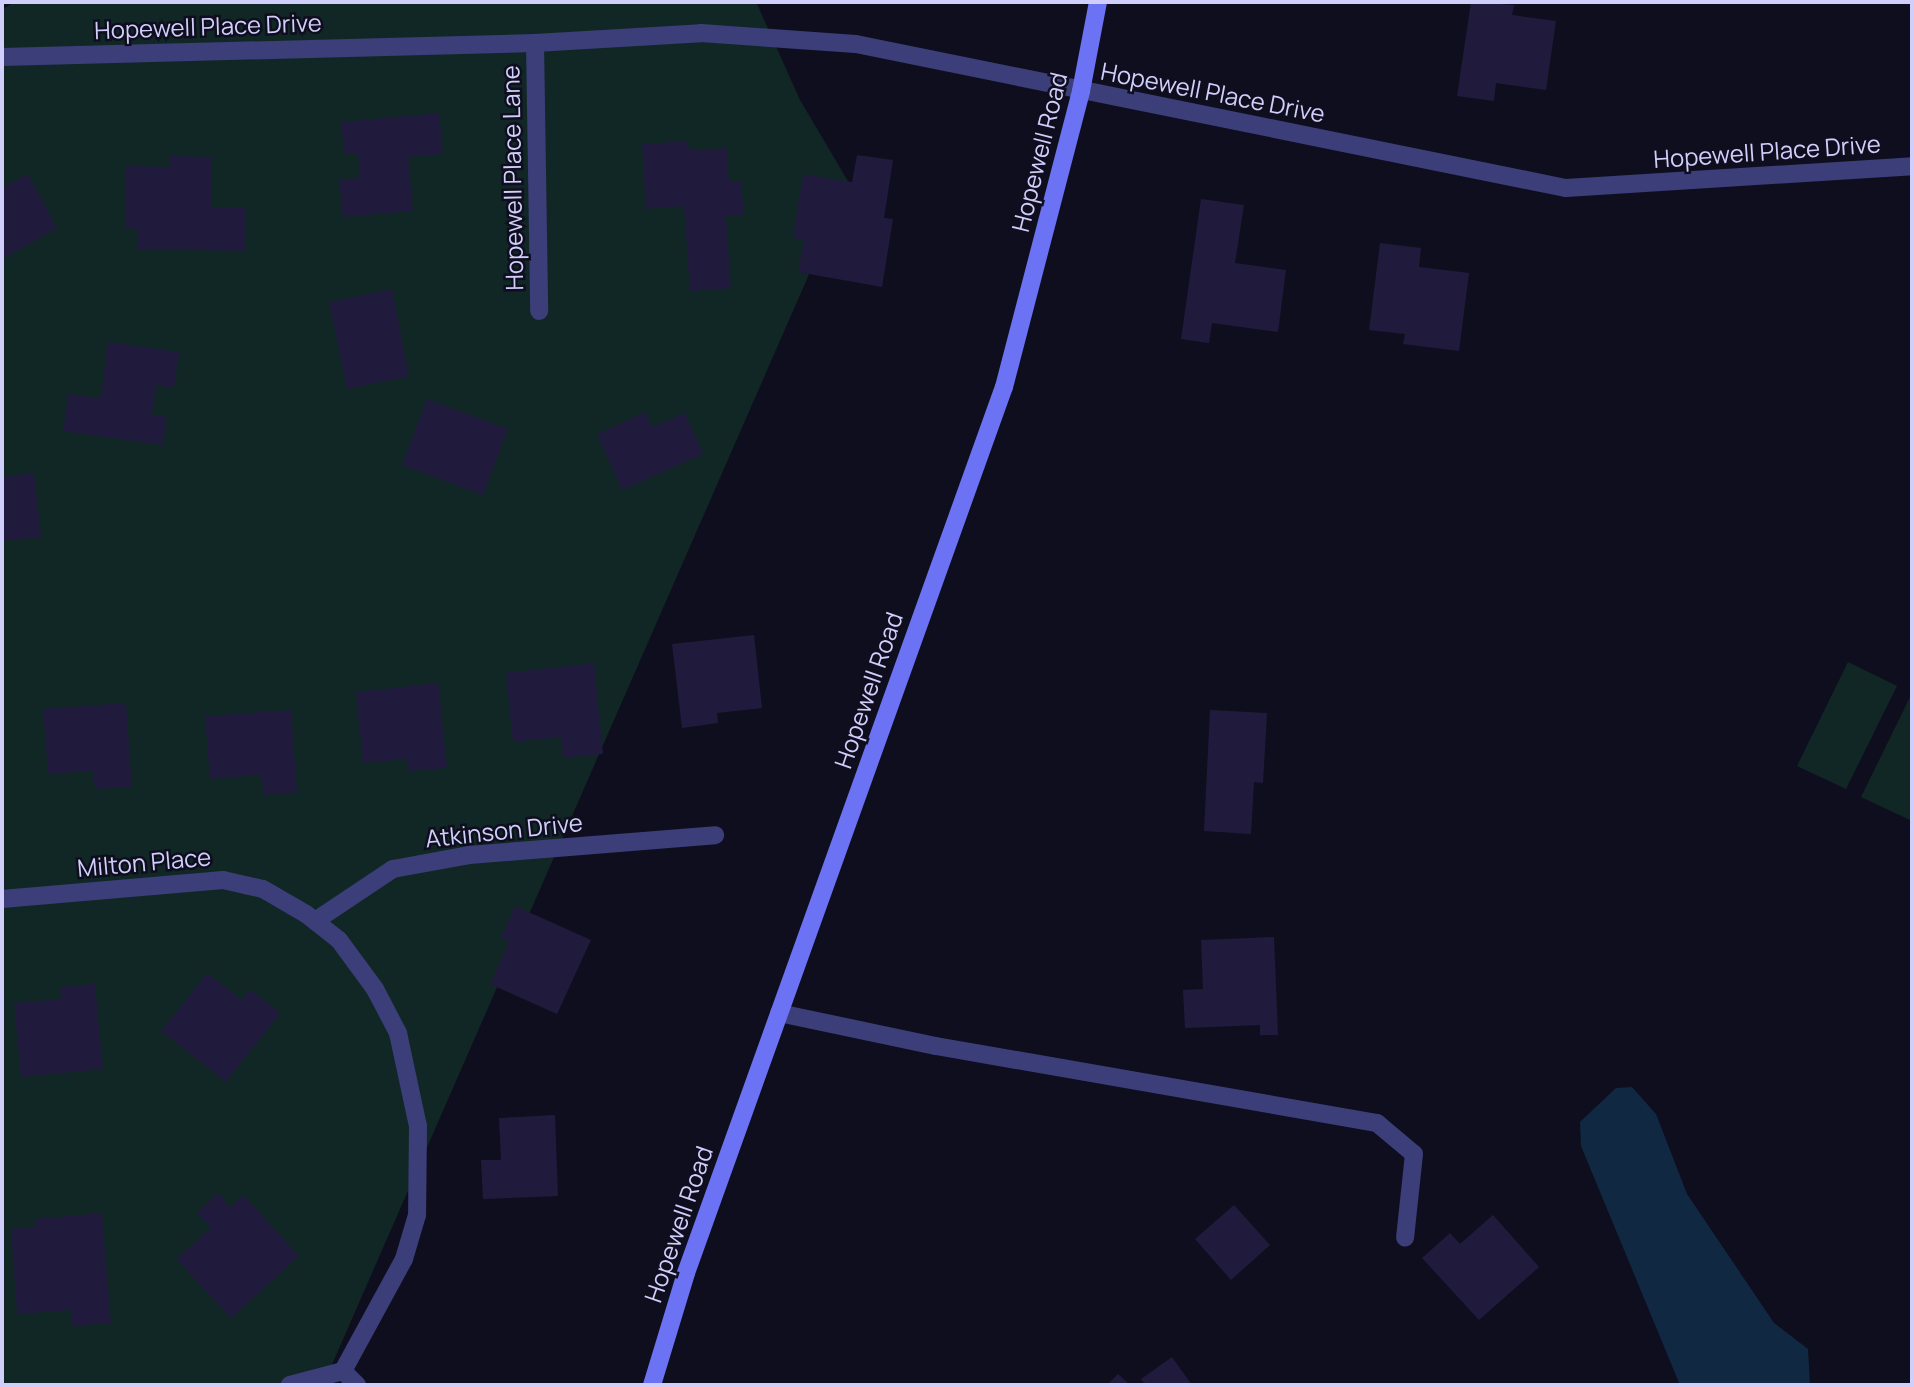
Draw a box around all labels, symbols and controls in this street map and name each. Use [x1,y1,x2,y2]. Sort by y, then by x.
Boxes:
street label: Hopewell Place Drive [94,8,322,44]
street label: Hopewell Place Drive [1099,56,1327,128]
street label: Hopewell Place Lane [496,65,528,291]
street label: Hopewell Road [1005,69,1073,235]
street label: Hopewell Place Drive [1652,129,1882,173]
street label: Hopewell Road [828,608,908,772]
street label: Atkinson Drive [424,807,584,853]
street label: Milton Place [76,842,212,882]
street label: Hopewell Road [638,1142,718,1306]

